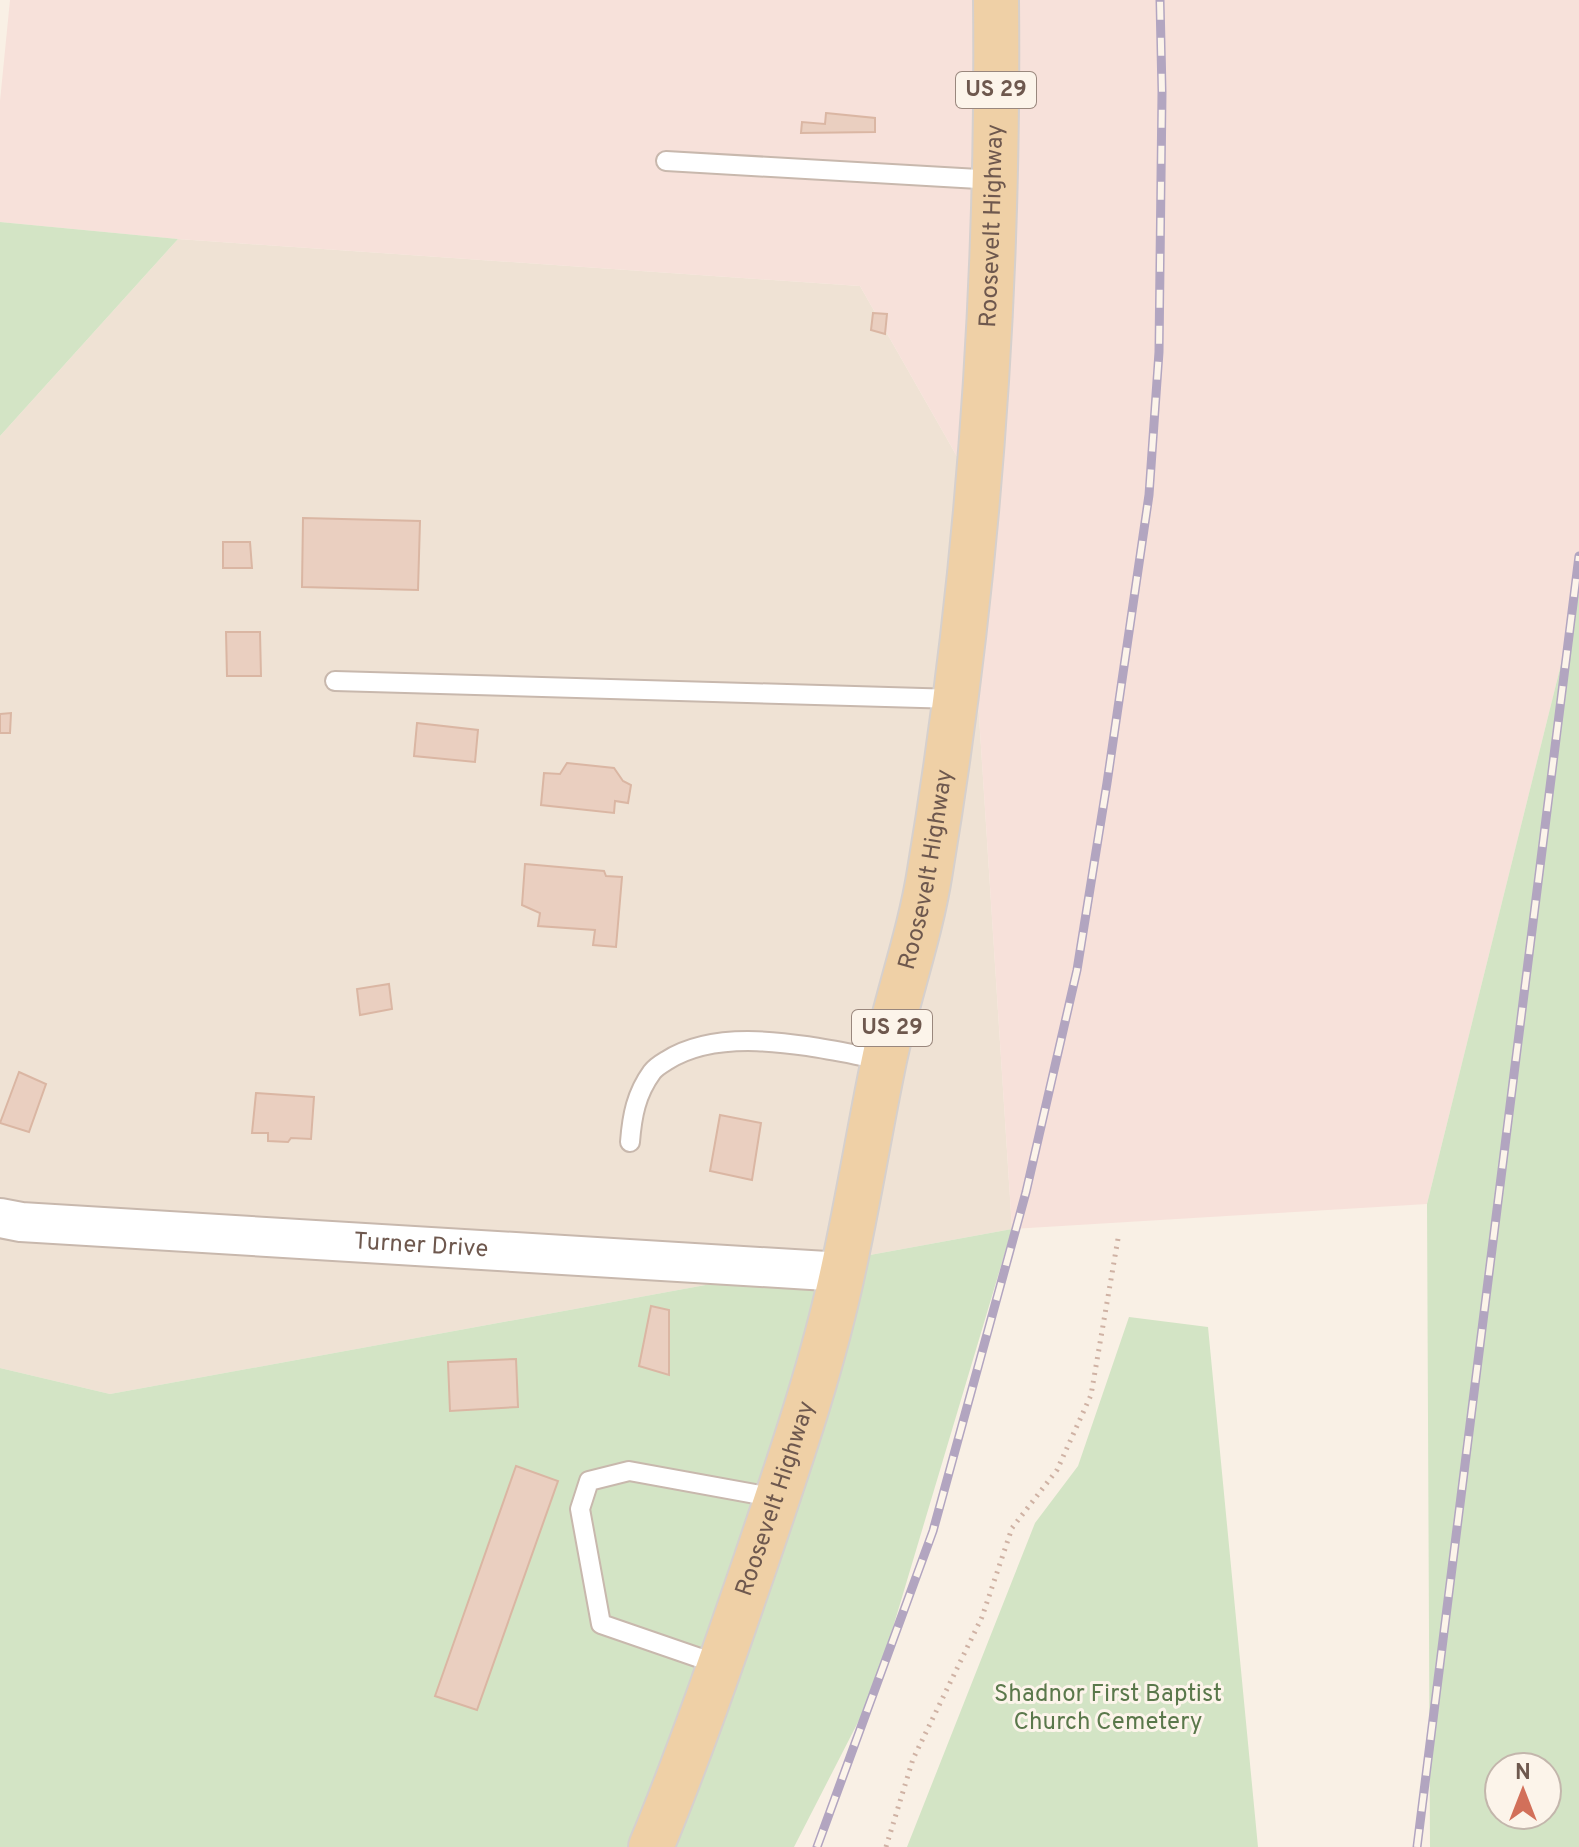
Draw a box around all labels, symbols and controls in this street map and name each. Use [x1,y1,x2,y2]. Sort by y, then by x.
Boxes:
road number: US 29 [956,72,1036,108]
street label: Roosevelt Highway [974,124,1011,328]
street label: Roosevelt Highway [893,767,961,973]
road number: US 29 [852,1010,932,1046]
street label: Turner Drive [353,1227,489,1265]
street label: Roosevelt Highway [730,1398,823,1601]
park label: Shadnor First Baptist Church Cemetery [994,1680,1222,1738]
north arrow [1483,1751,1563,1831]
text: N [1515,1760,1531,1787]

